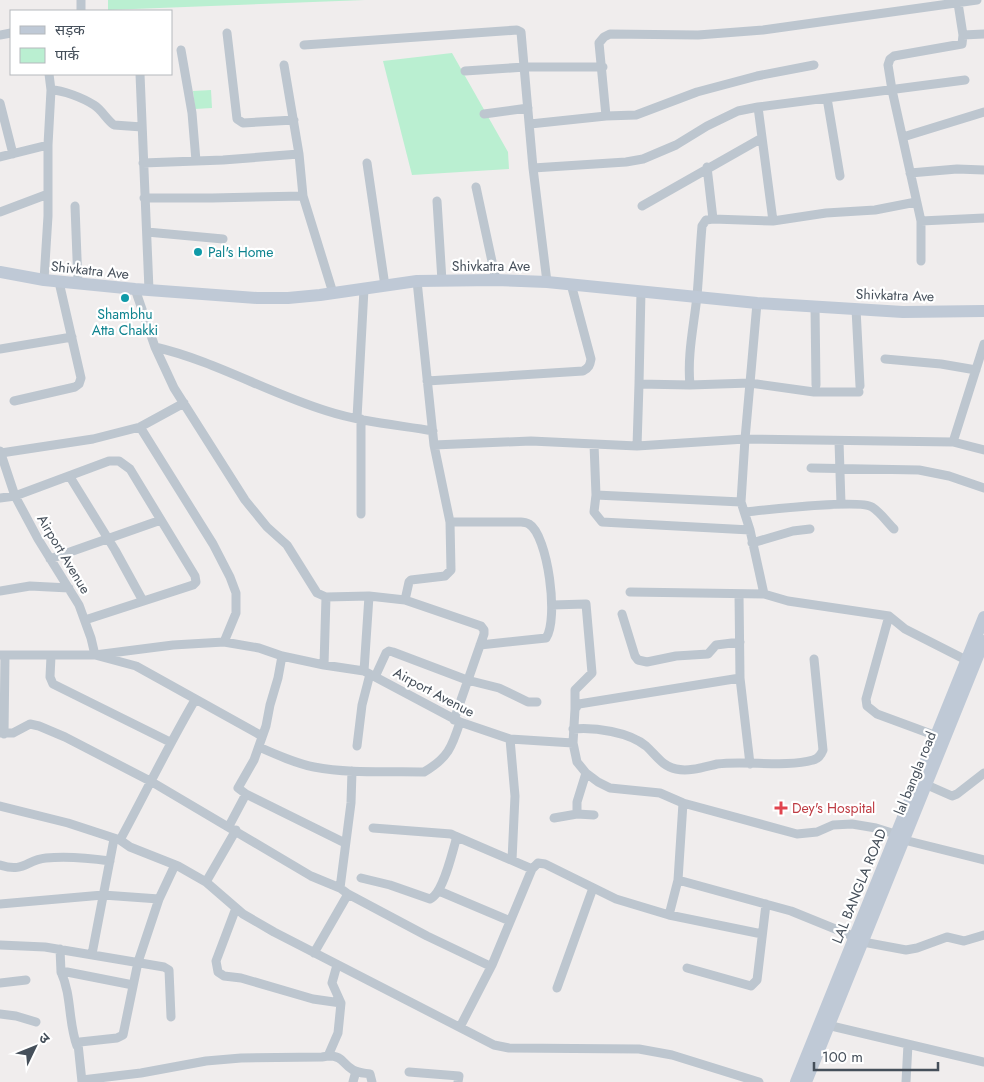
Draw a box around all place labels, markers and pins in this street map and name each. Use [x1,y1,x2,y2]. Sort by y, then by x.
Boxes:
place label: Pal's Home [208,242,273,262]
marker: Pal's Home [192,246,204,258]
marker: Shambhu Atta Chakki [119,292,131,304]
place label: Shambhu Atta Chakki [92,304,158,340]
place label: Dey's Hospital [792,798,875,818]
marker: Dey's Hospital [774,801,788,815]

